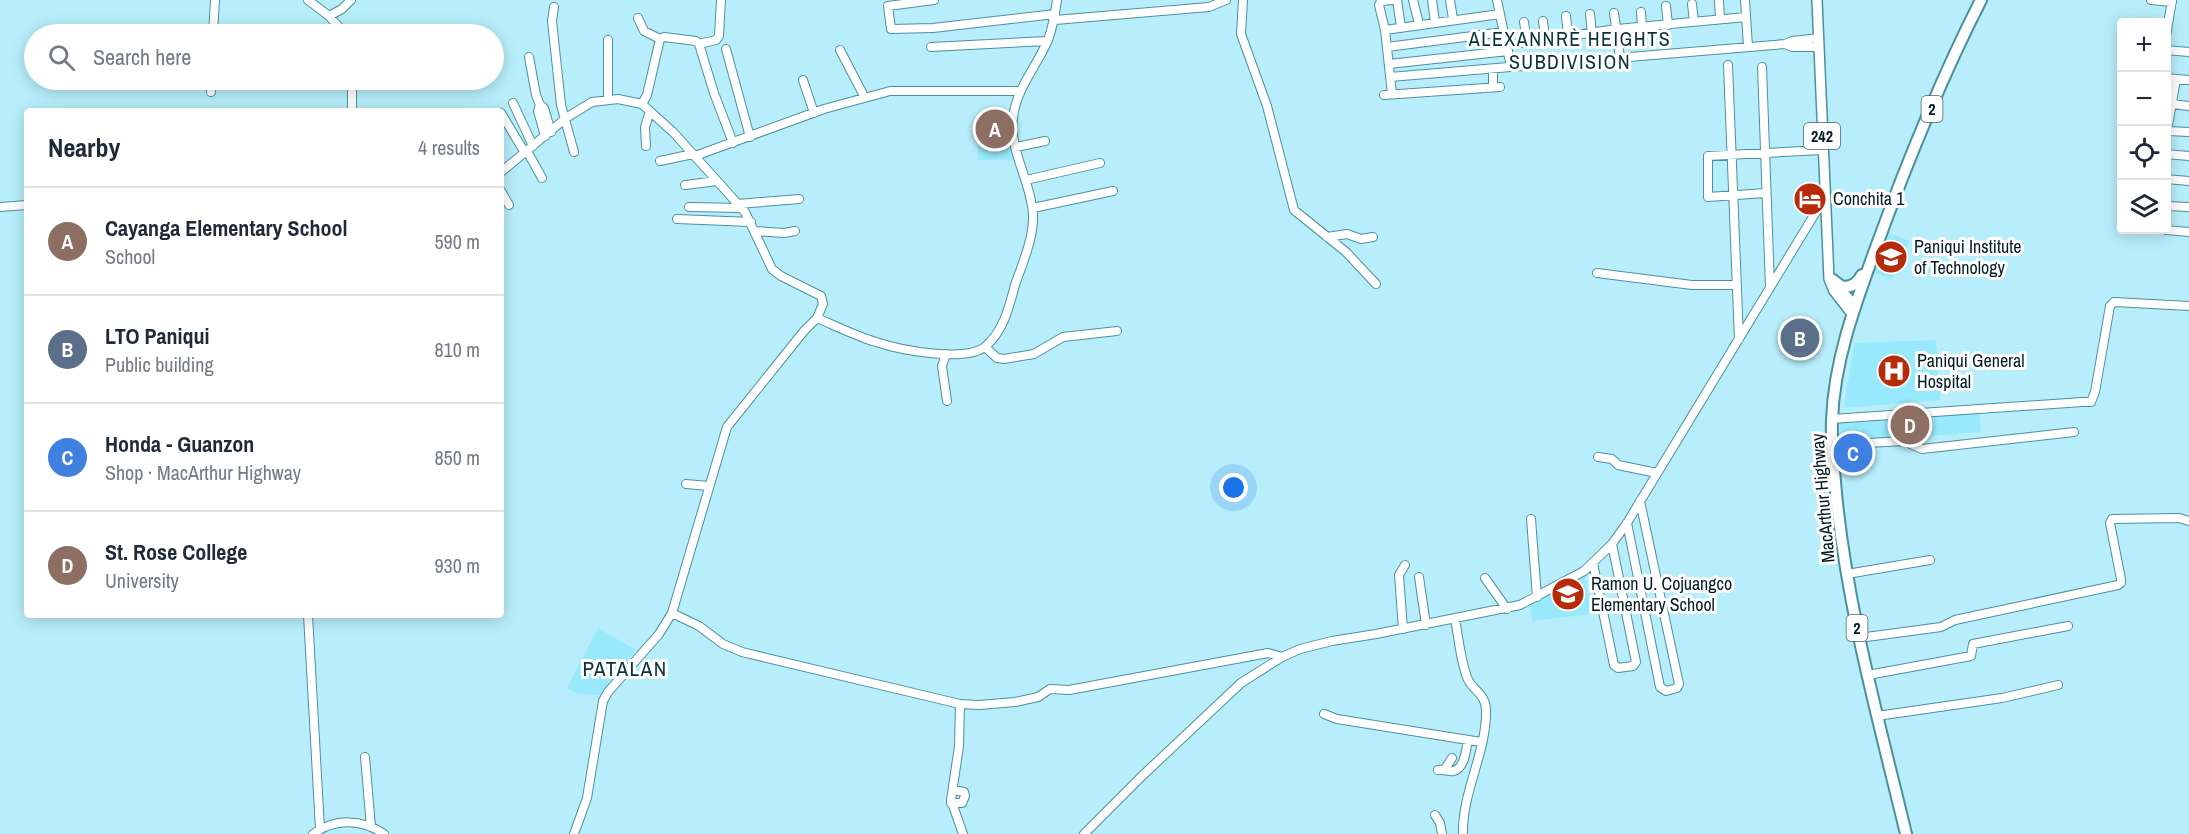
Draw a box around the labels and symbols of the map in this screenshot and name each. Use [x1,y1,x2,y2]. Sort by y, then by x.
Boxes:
district label: ALEXANNRÈ HEIGHTS SUBDIVISION [1468,25,1671,75]
road number: 2 [1922,96,1942,122]
pin: A [976,106,1014,152]
road number: 242 [1804,123,1840,149]
hotel icon: Conchita 1 [1792,181,1828,217]
place label: Conchita 1 [1833,186,1905,211]
place label: Paniqui Institute of Technology [1914,234,2022,280]
school or university icon: Paniqui Institute of Technology [1873,239,1909,275]
pin: B [1780,316,1820,360]
place label: Paniqui General Hospital [1917,348,2025,394]
hospital icon: Paniqui General Hospital [1876,353,1912,389]
pin: D [1890,402,1930,448]
pin: C [1834,430,1872,476]
street label: MacArthur Highway [1804,432,1841,564]
your location [1219,473,1248,502]
place label: Ramon U. Cojuangco Elementary School [1591,571,1732,617]
school or university icon: Ramon U. Cojuangco Elementary School [1550,576,1586,612]
road number: 2 [1846,615,1868,641]
district label: PATALAN [582,654,668,683]

